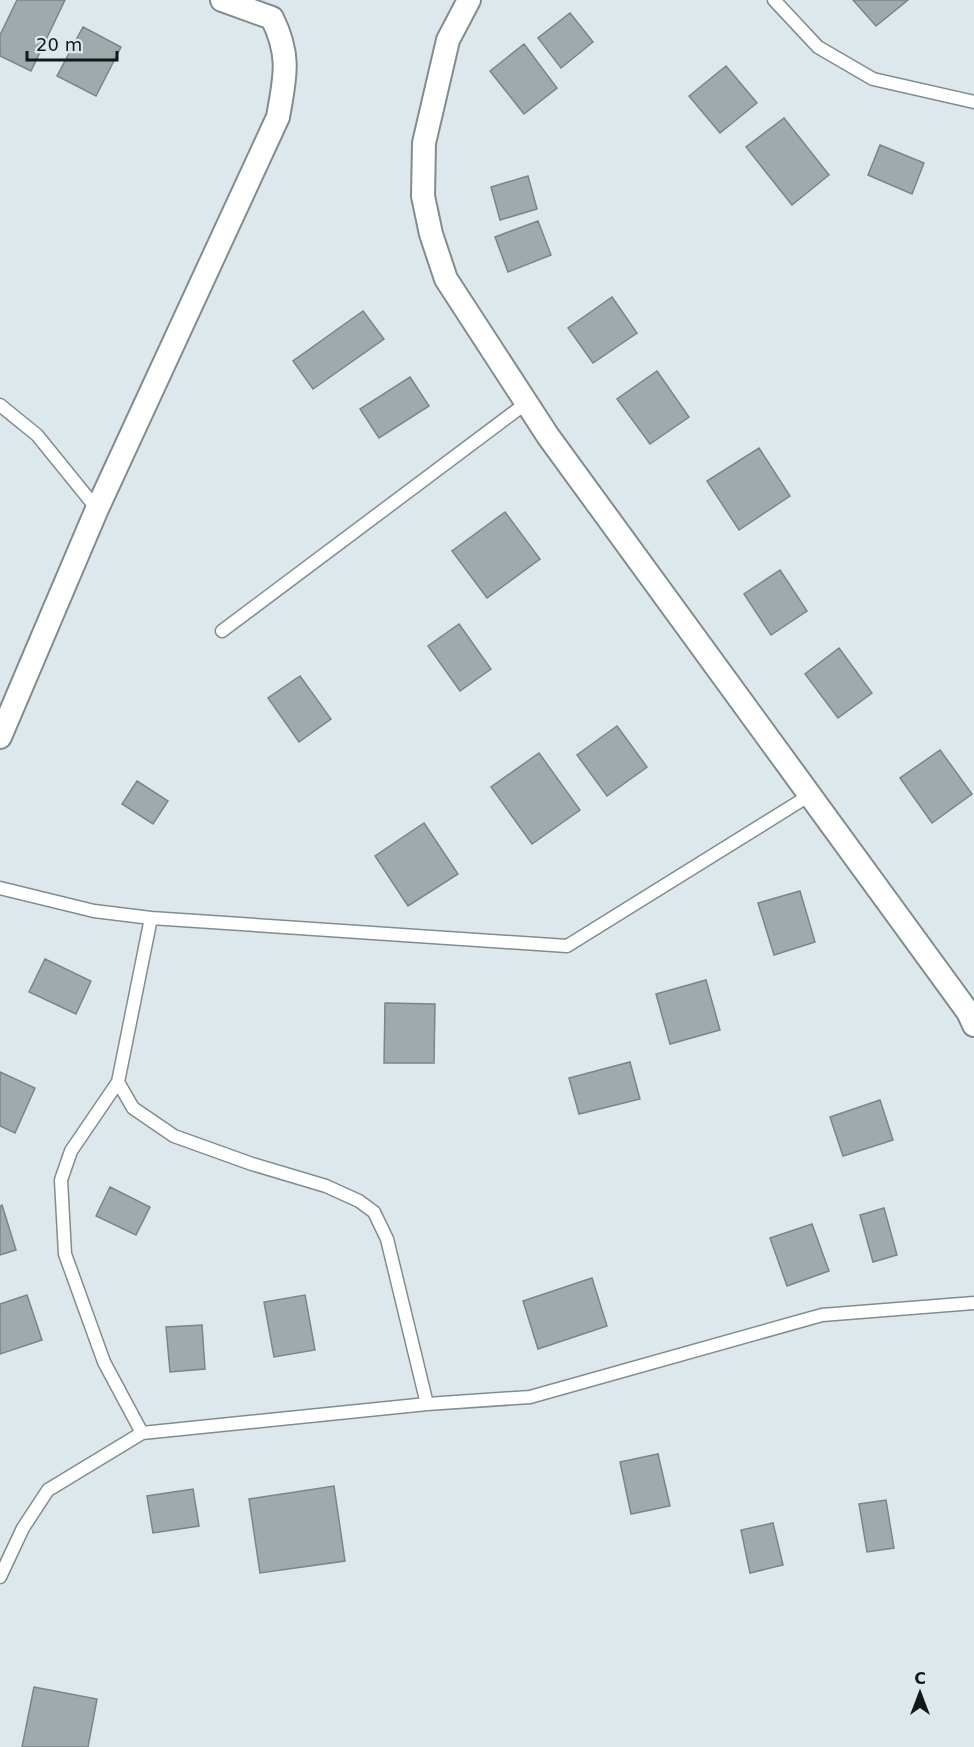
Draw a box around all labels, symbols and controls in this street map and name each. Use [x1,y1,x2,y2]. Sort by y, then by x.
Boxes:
scale bar [27,24,117,62]
text: 20 m [36,34,82,55]
north arrow [890,1663,950,1723]
text: С [914,1669,926,1688]

